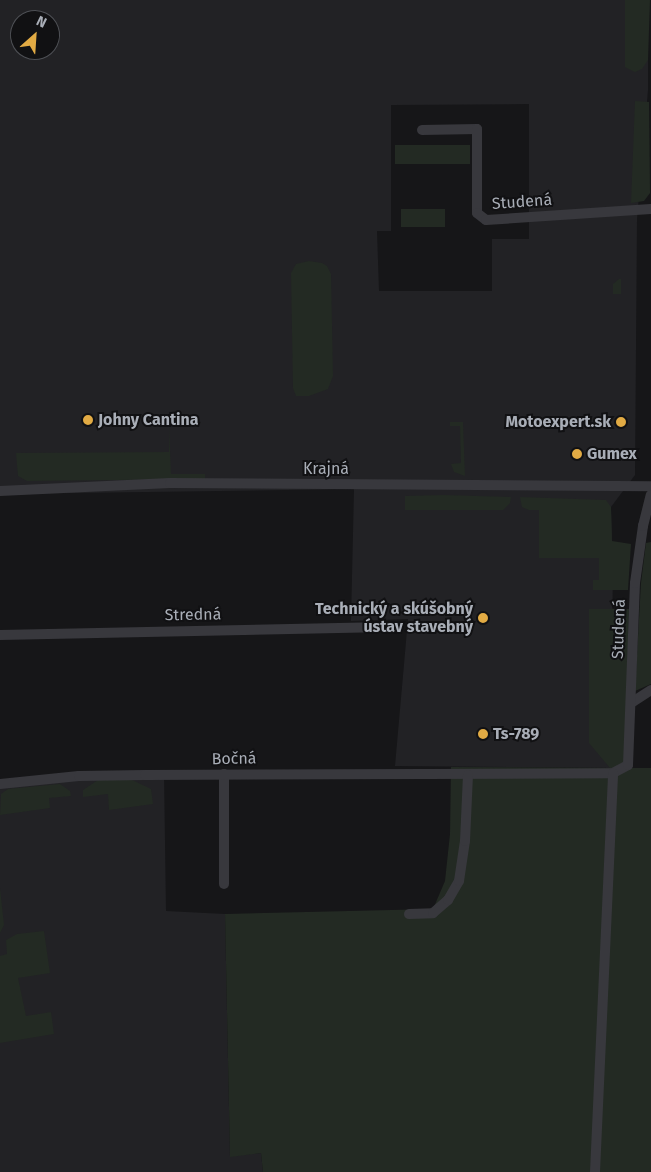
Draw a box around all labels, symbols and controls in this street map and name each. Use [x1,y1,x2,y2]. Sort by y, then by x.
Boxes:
north arrow [10,10,60,60]
text: N [33,12,49,32]
street label: Studená [491,190,553,214]
place label: Johny Cantina [98,410,199,430]
place label: Motoexpert.sk [505,412,611,432]
marker: Johny Cantina [82,414,94,426]
marker: Motoexpert.sk [615,416,627,428]
place label: Gumex [587,444,637,464]
marker: Gumex [571,448,583,460]
street label: Krajná [303,459,349,479]
place label: Technický a skúšobný ústav stavebný [315,599,473,637]
street label: Studená [608,599,630,659]
street label: Stredná [165,605,221,625]
marker: Technický a skúšobný ústav stavebný [477,612,489,624]
place label: Ts-789 [493,724,539,744]
marker: Ts-789 [477,728,489,740]
street label: Bočná [211,749,257,769]

